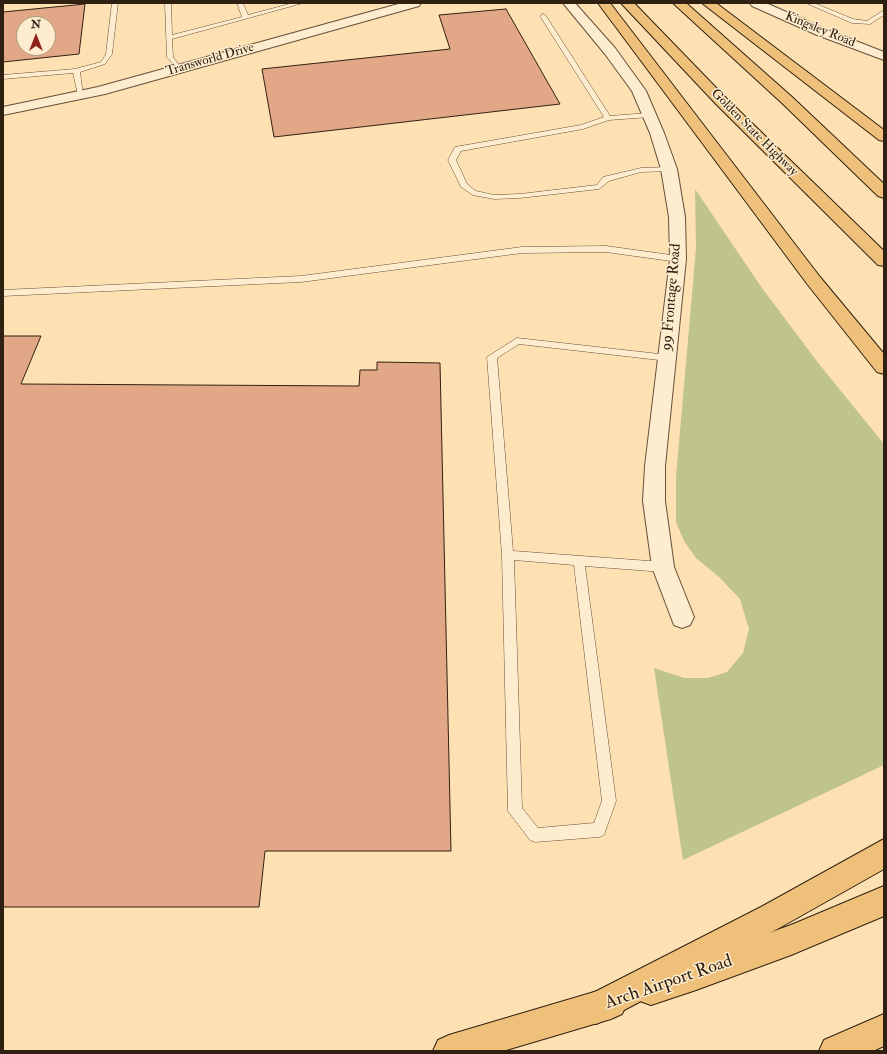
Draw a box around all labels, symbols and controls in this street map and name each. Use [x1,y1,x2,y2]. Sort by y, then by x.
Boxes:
street label: Kingsley Road [783,9,857,51]
north arrow [16,16,56,56]
text: N [31,18,41,31]
street label: Transworld Drive [164,40,256,80]
street label: Golden State Highway [707,86,801,180]
street label: 99 Frontage Road [658,243,686,351]
street label: Arch Airport Road [603,951,735,1015]

